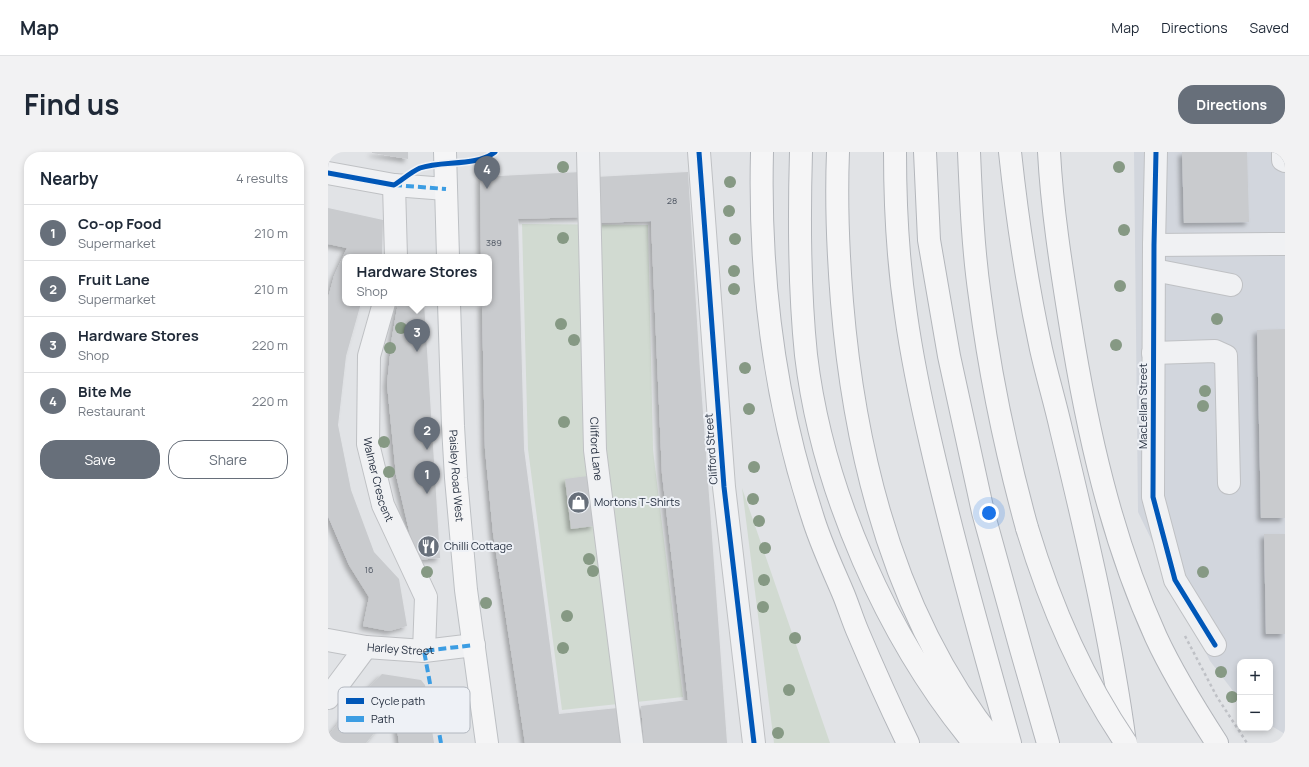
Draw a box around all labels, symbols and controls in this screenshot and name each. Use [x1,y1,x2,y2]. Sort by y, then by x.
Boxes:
text: Map [20,15,59,41]
text: Map [1111,18,1139,37]
text: Directions [1161,18,1228,37]
text: Saved [1250,18,1289,37]
text: Find us [24,85,119,123]
button: Directions [1178,85,1285,124]
pin: 4 [474,156,500,189]
text: Nearby [40,167,98,190]
text: 4 results [236,169,288,187]
house number: 28 [667,194,677,207]
text: Co-op Food [78,213,162,234]
text: 1 [50,224,56,242]
text: 210 m [254,224,288,242]
text: Supermarket [78,234,156,252]
house number: 389 [486,236,502,249]
popup [342,254,492,306]
text: Hardware Stores [357,261,477,282]
text: Fruit Lane [78,269,150,290]
text: 2 [49,280,57,298]
text: 210 m [254,280,288,298]
text: Shop [357,282,388,300]
text: Supermarket [78,290,156,308]
pin: 3 [404,319,430,352]
text: Hardware Stores [78,325,199,346]
text: 3 [49,336,57,354]
text: 220 m [252,336,288,354]
text: Shop [78,346,109,364]
street label: MacLellan Street [1135,363,1150,449]
text: Bite Me [78,381,132,402]
text: 4 [49,392,57,410]
text: 220 m [252,392,288,410]
text: Restaurant [78,402,145,420]
street label: Clifford Street [701,413,720,485]
pin: 2 [414,417,440,450]
street label: Clifford Lane [587,417,607,482]
street label: Paisley Road West [446,429,468,522]
street label: Walmer Crescent [361,437,398,524]
button: Save [40,440,160,479]
button: Share [168,440,288,479]
pin: 1 [414,461,440,494]
shop icon: Mortons T-Shirts [566,489,592,515]
place label: Mortons T-Shirts [594,494,680,509]
your location [979,503,999,523]
restaurant icon: Chilli Cottage [415,533,441,559]
place label: Chilli Cottage [444,538,513,553]
house number: 16 [364,563,374,576]
street label: Harley Street [366,639,434,658]
map controls [1237,659,1273,731]
button: + [1237,659,1273,695]
legend [338,687,470,733]
text: Cycle path [371,693,425,708]
button: − [1237,695,1273,731]
text: Path [371,711,394,726]

